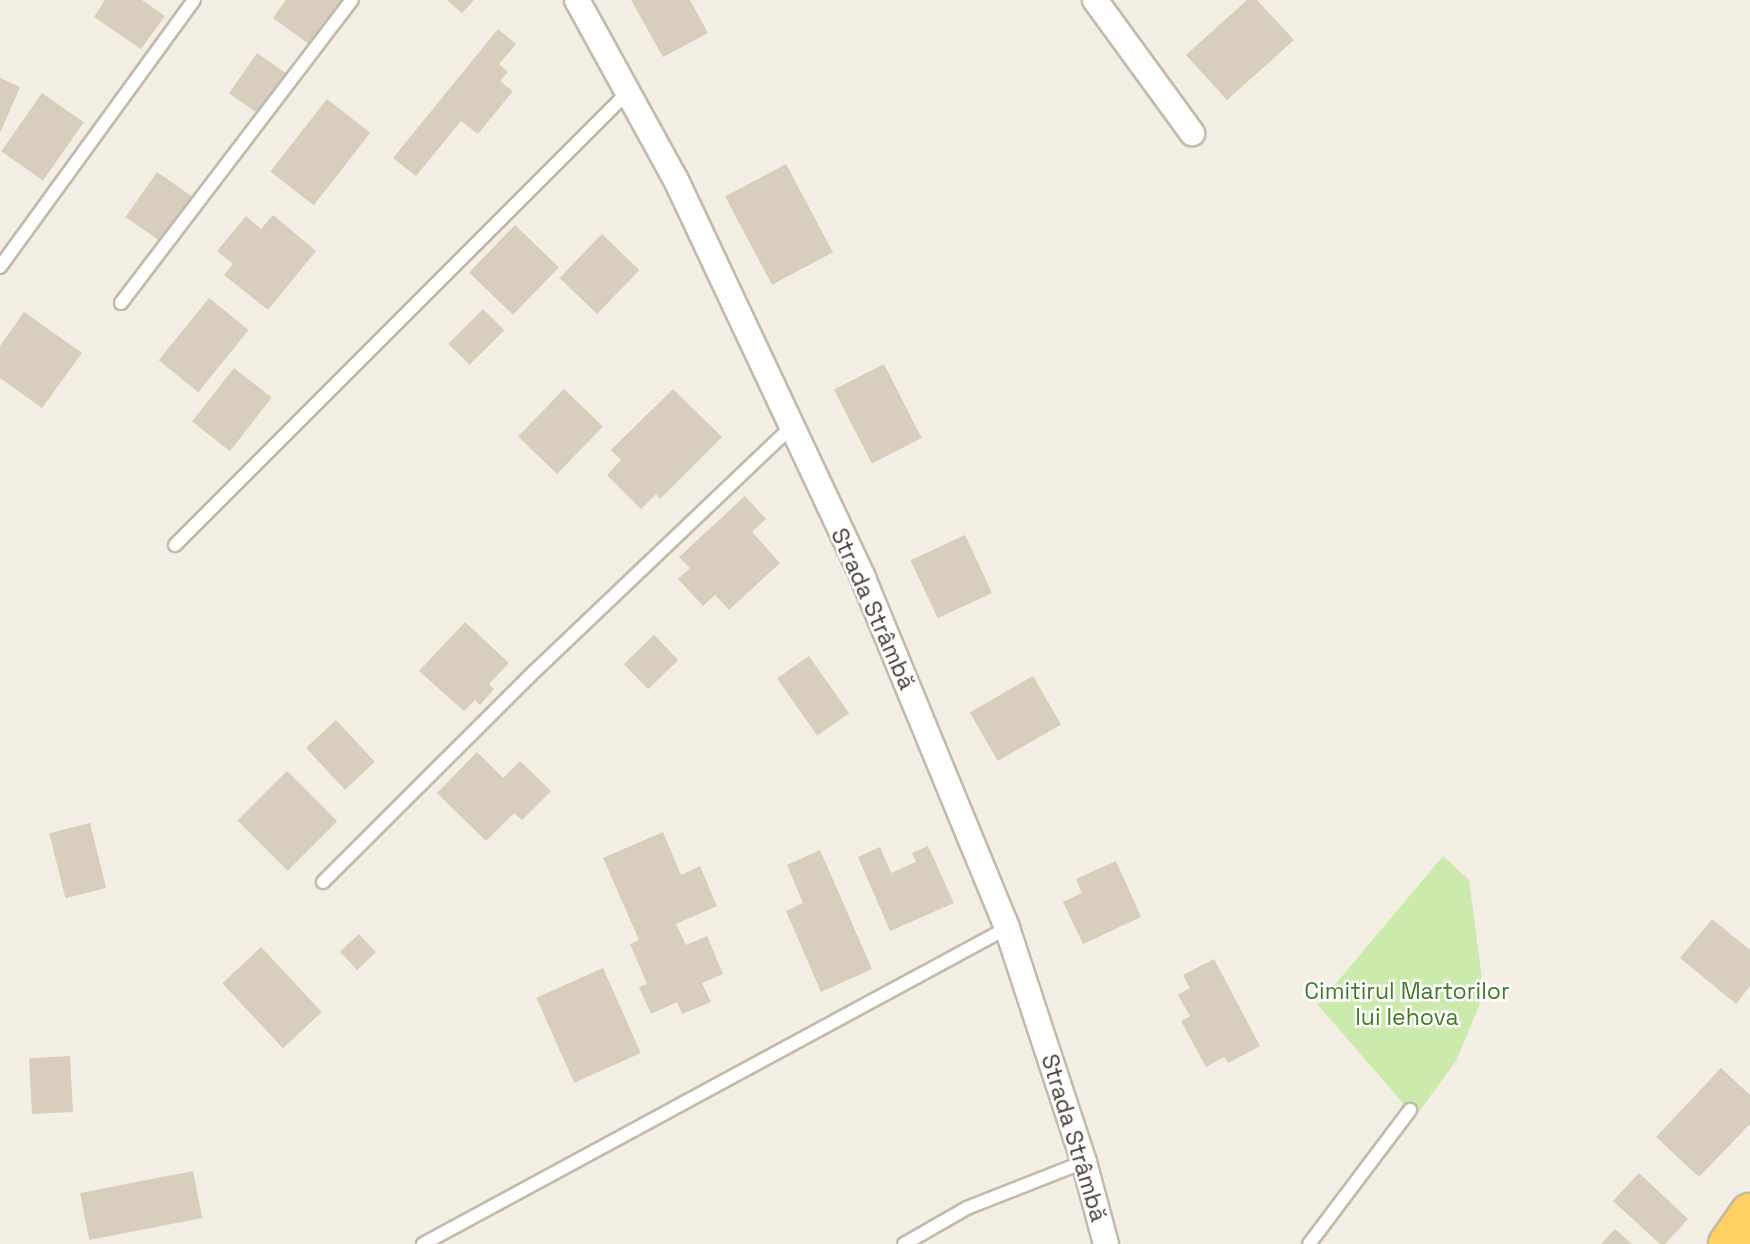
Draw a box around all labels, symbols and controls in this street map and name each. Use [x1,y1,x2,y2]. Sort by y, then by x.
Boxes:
street label: Strada Strâmbă [825,524,921,694]
park label: Cimitirul Martorilor lui Iehova [1304,977,1510,1031]
street label: Strada Strâmbă [1035,1051,1113,1225]

